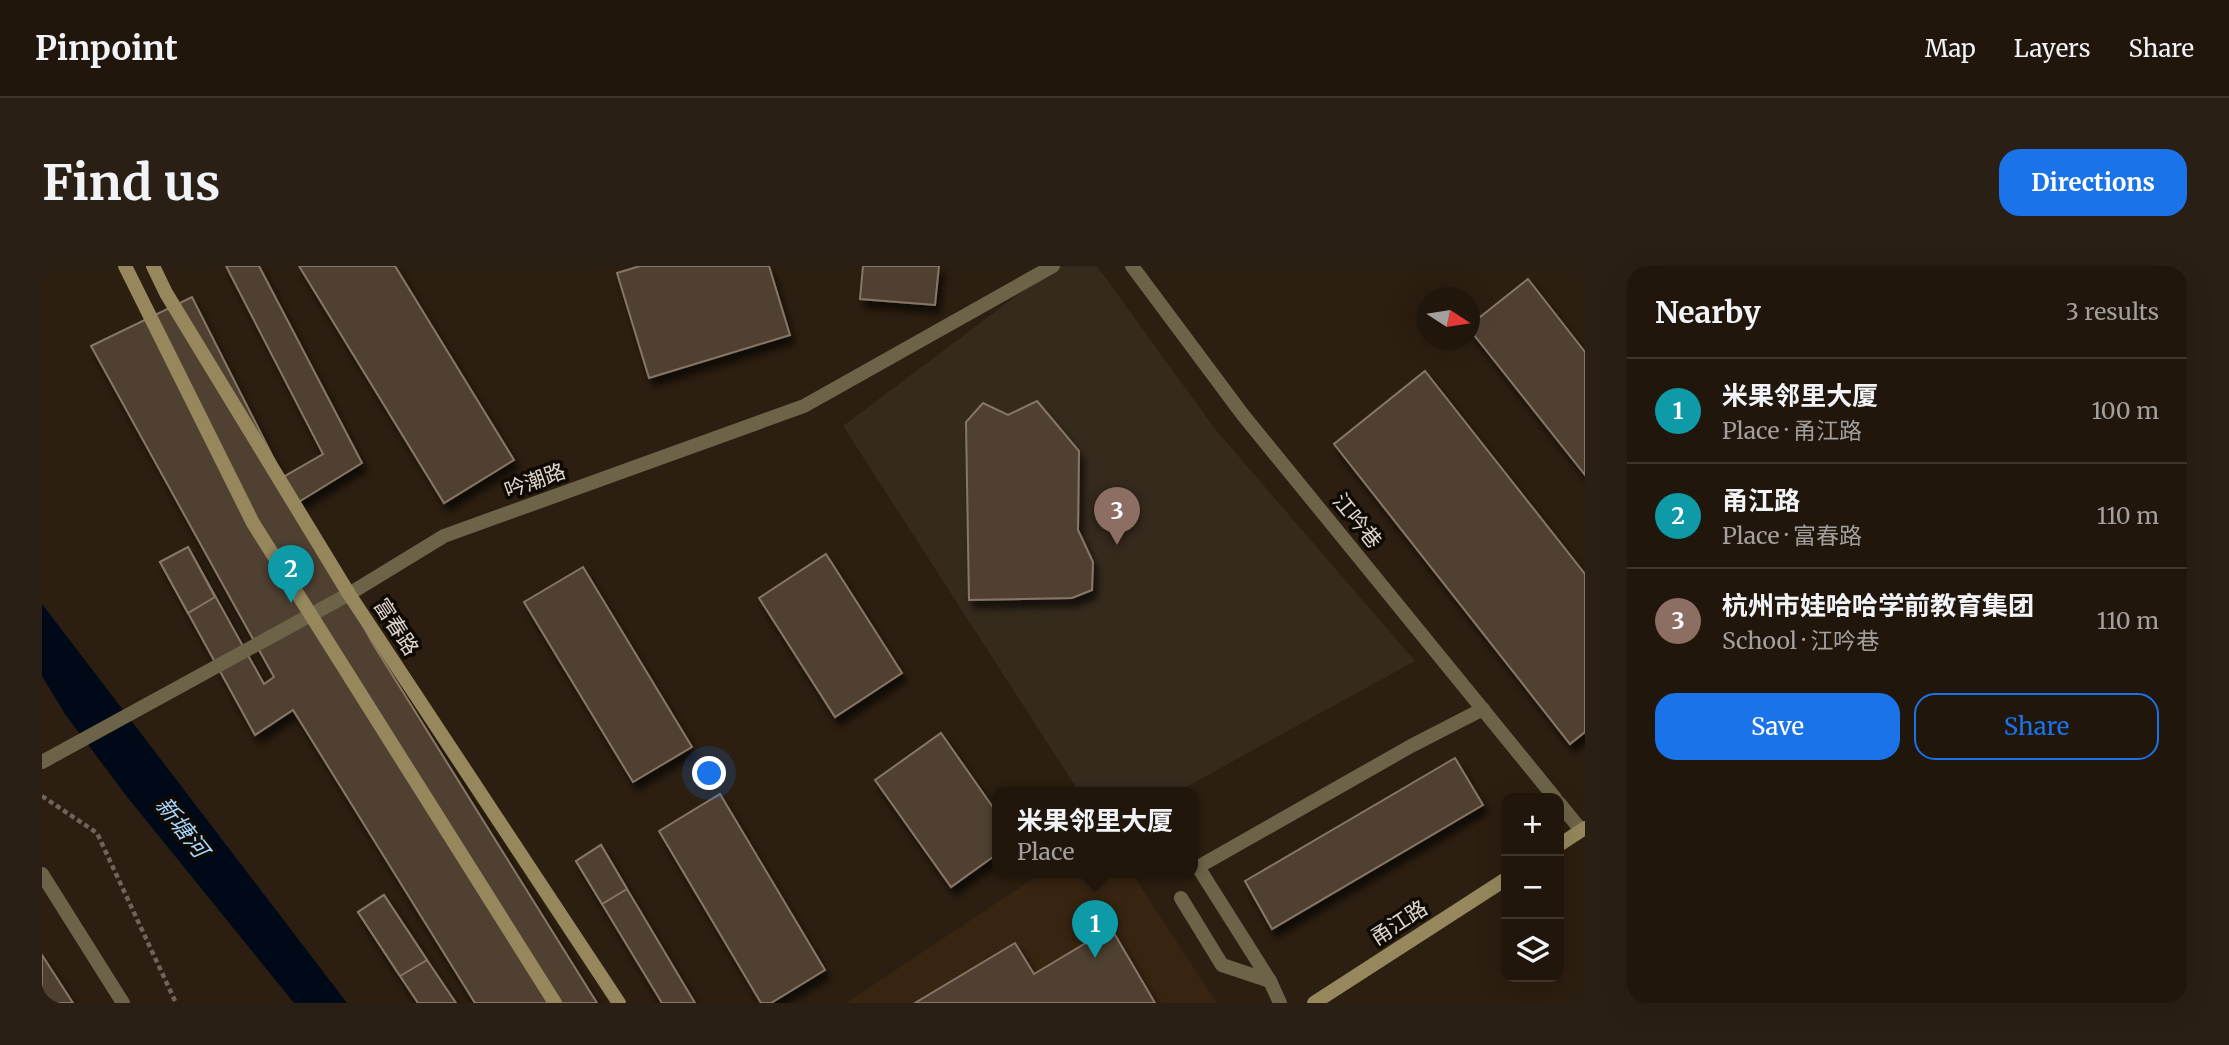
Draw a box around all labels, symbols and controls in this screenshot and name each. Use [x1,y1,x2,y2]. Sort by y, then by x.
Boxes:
text: Pinpoint [35,28,178,69]
text: Map [1925,33,1976,64]
text: Layers [2014,33,2090,64]
text: Share [2128,33,2194,64]
button: Directions [1999,149,2187,216]
text: Find us [42,152,220,213]
north arrow [1417,287,1480,350]
text: Nearby [1655,293,1761,331]
text: 3 results [2066,297,2159,326]
text: 米果邻里大厦 [1722,379,1878,412]
text: 1 [1673,396,1683,425]
text: 100 m [2091,396,2159,425]
text: Place · 甬江路 [1722,416,1862,445]
street label: 吟潮路 [501,457,569,504]
text: 甬江路 [1722,484,1800,517]
pin: 3 [1094,487,1140,545]
street label: 江吟巷 [1327,488,1388,554]
text: 2 [1671,501,1685,530]
text: 110 m [2097,501,2159,530]
text: Place · 富春路 [1722,521,1862,550]
pin: 2 [268,545,314,603]
text: 杭州市娃哈哈学前教育集团 [1722,589,2034,622]
street label: 富春路 [368,593,425,660]
text: 3 [1671,606,1685,635]
text: 110 m [2097,606,2159,635]
text: School · 江吟巷 [1722,626,1879,655]
button: Save [1655,693,1900,760]
button: Share [1914,693,2159,760]
your location [692,756,726,790]
popup [992,787,1198,878]
water label: 新塘河 [150,791,218,866]
map controls [1501,793,1564,982]
button: + [1501,793,1564,856]
text: 米果邻里大厦 [1017,804,1173,837]
text: Place [1017,837,1074,866]
button: − [1501,856,1564,919]
street label: 甬江路 [1365,894,1432,951]
pin: 1 [1072,900,1118,958]
button: layers [1501,919,1564,982]

